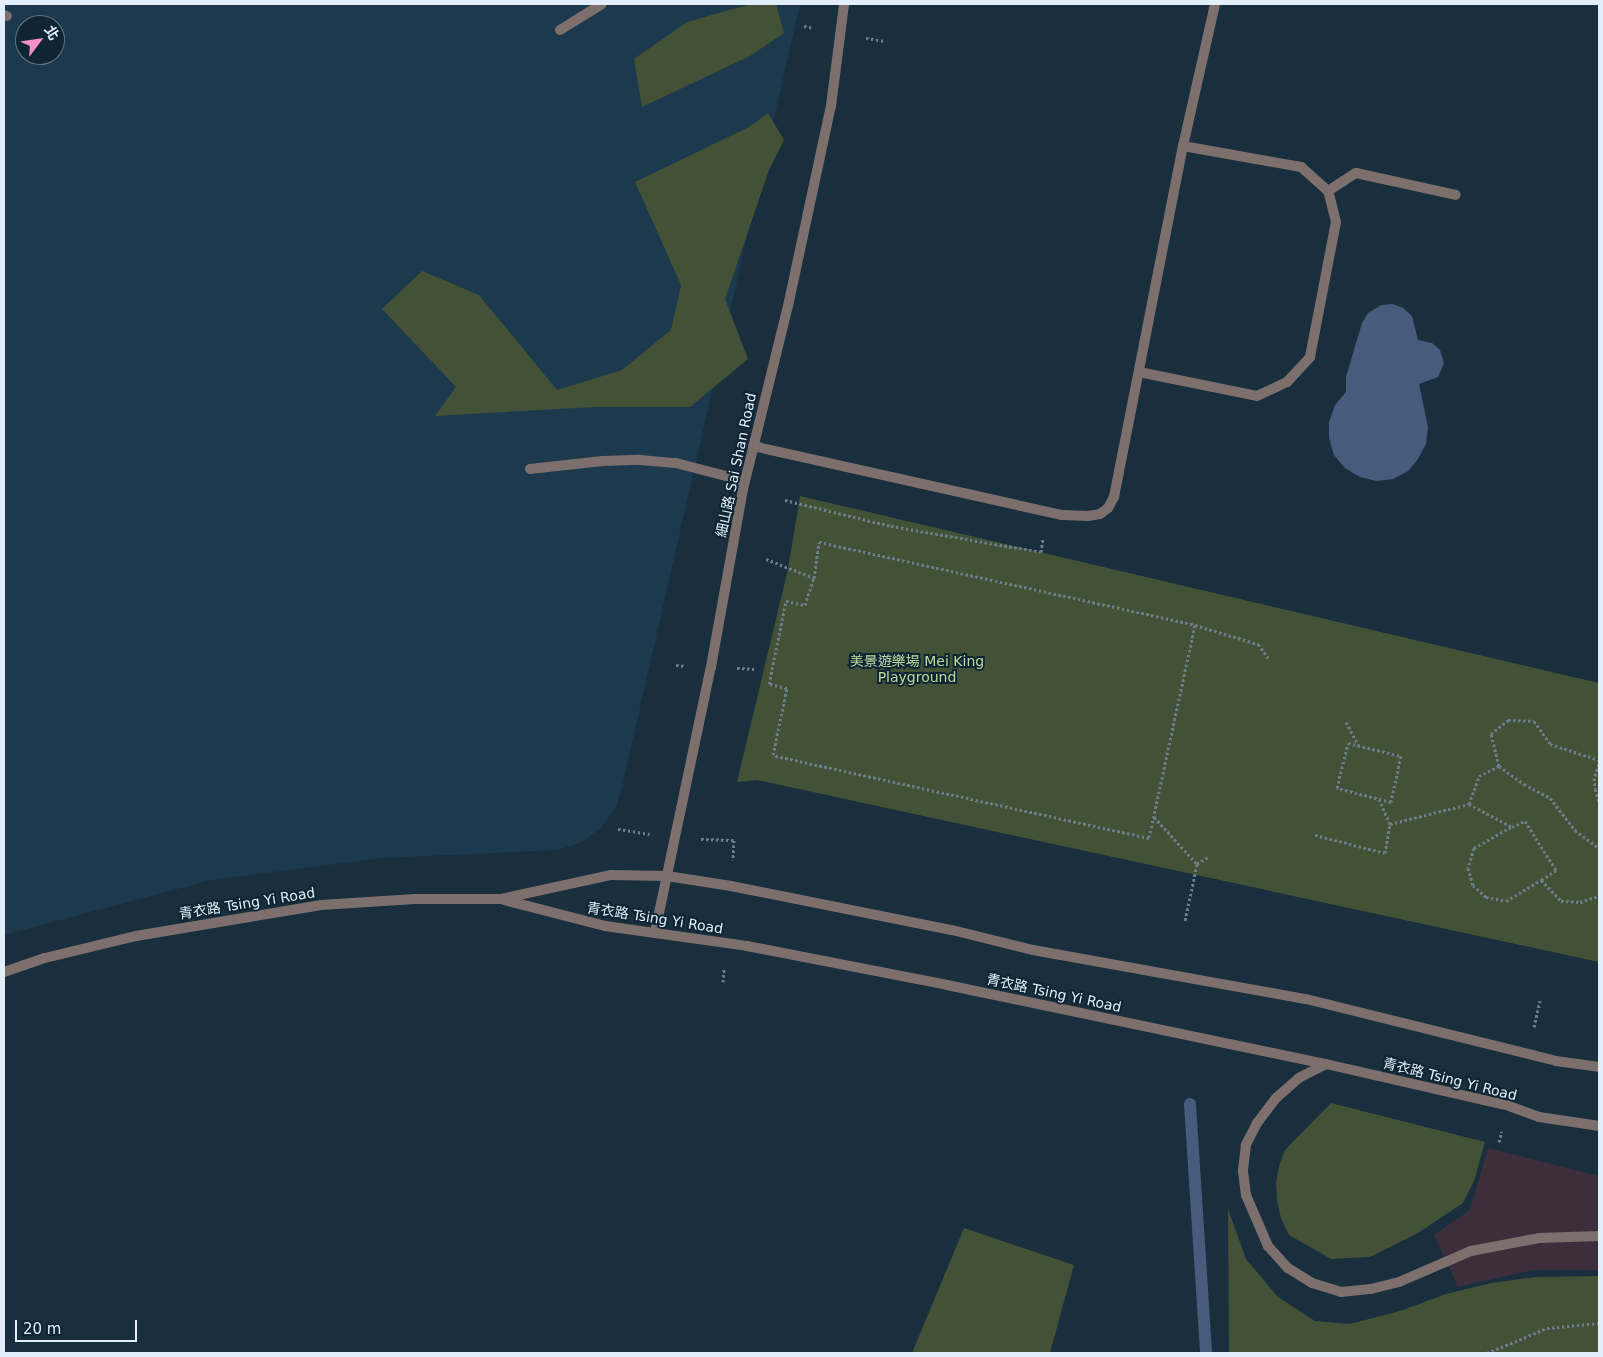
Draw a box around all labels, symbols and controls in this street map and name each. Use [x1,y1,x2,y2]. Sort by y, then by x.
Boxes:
north arrow [15,15,65,65]
text: 北 [42,23,62,43]
street label: 細山路 Sai Shan Road [712,391,760,539]
park label: 美景遊樂場 Mei King Playground [850,653,984,686]
street label: 青衣路 Tsing Yi Road [178,884,316,922]
street label: 青衣路 Tsing Yi Road [586,899,724,937]
street label: 青衣路 Tsing Yi Road [985,970,1123,1016]
street label: 青衣路 Tsing Yi Road [1381,1054,1519,1104]
scale bar [18,1310,140,1342]
text: 20 m [23,1320,61,1338]

